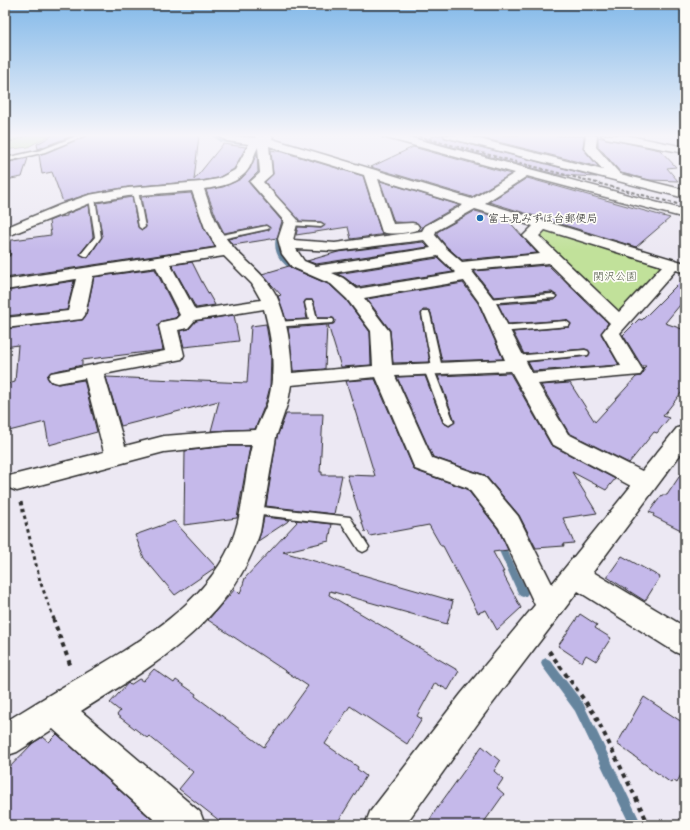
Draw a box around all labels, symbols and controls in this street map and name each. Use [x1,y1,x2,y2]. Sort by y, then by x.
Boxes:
place label: 富士見みずほ台郵便局 [488,212,598,228]
marker: 富士見みずほ台郵便局 [475,213,485,223]
park label: 関沢公園 [593,270,637,286]

